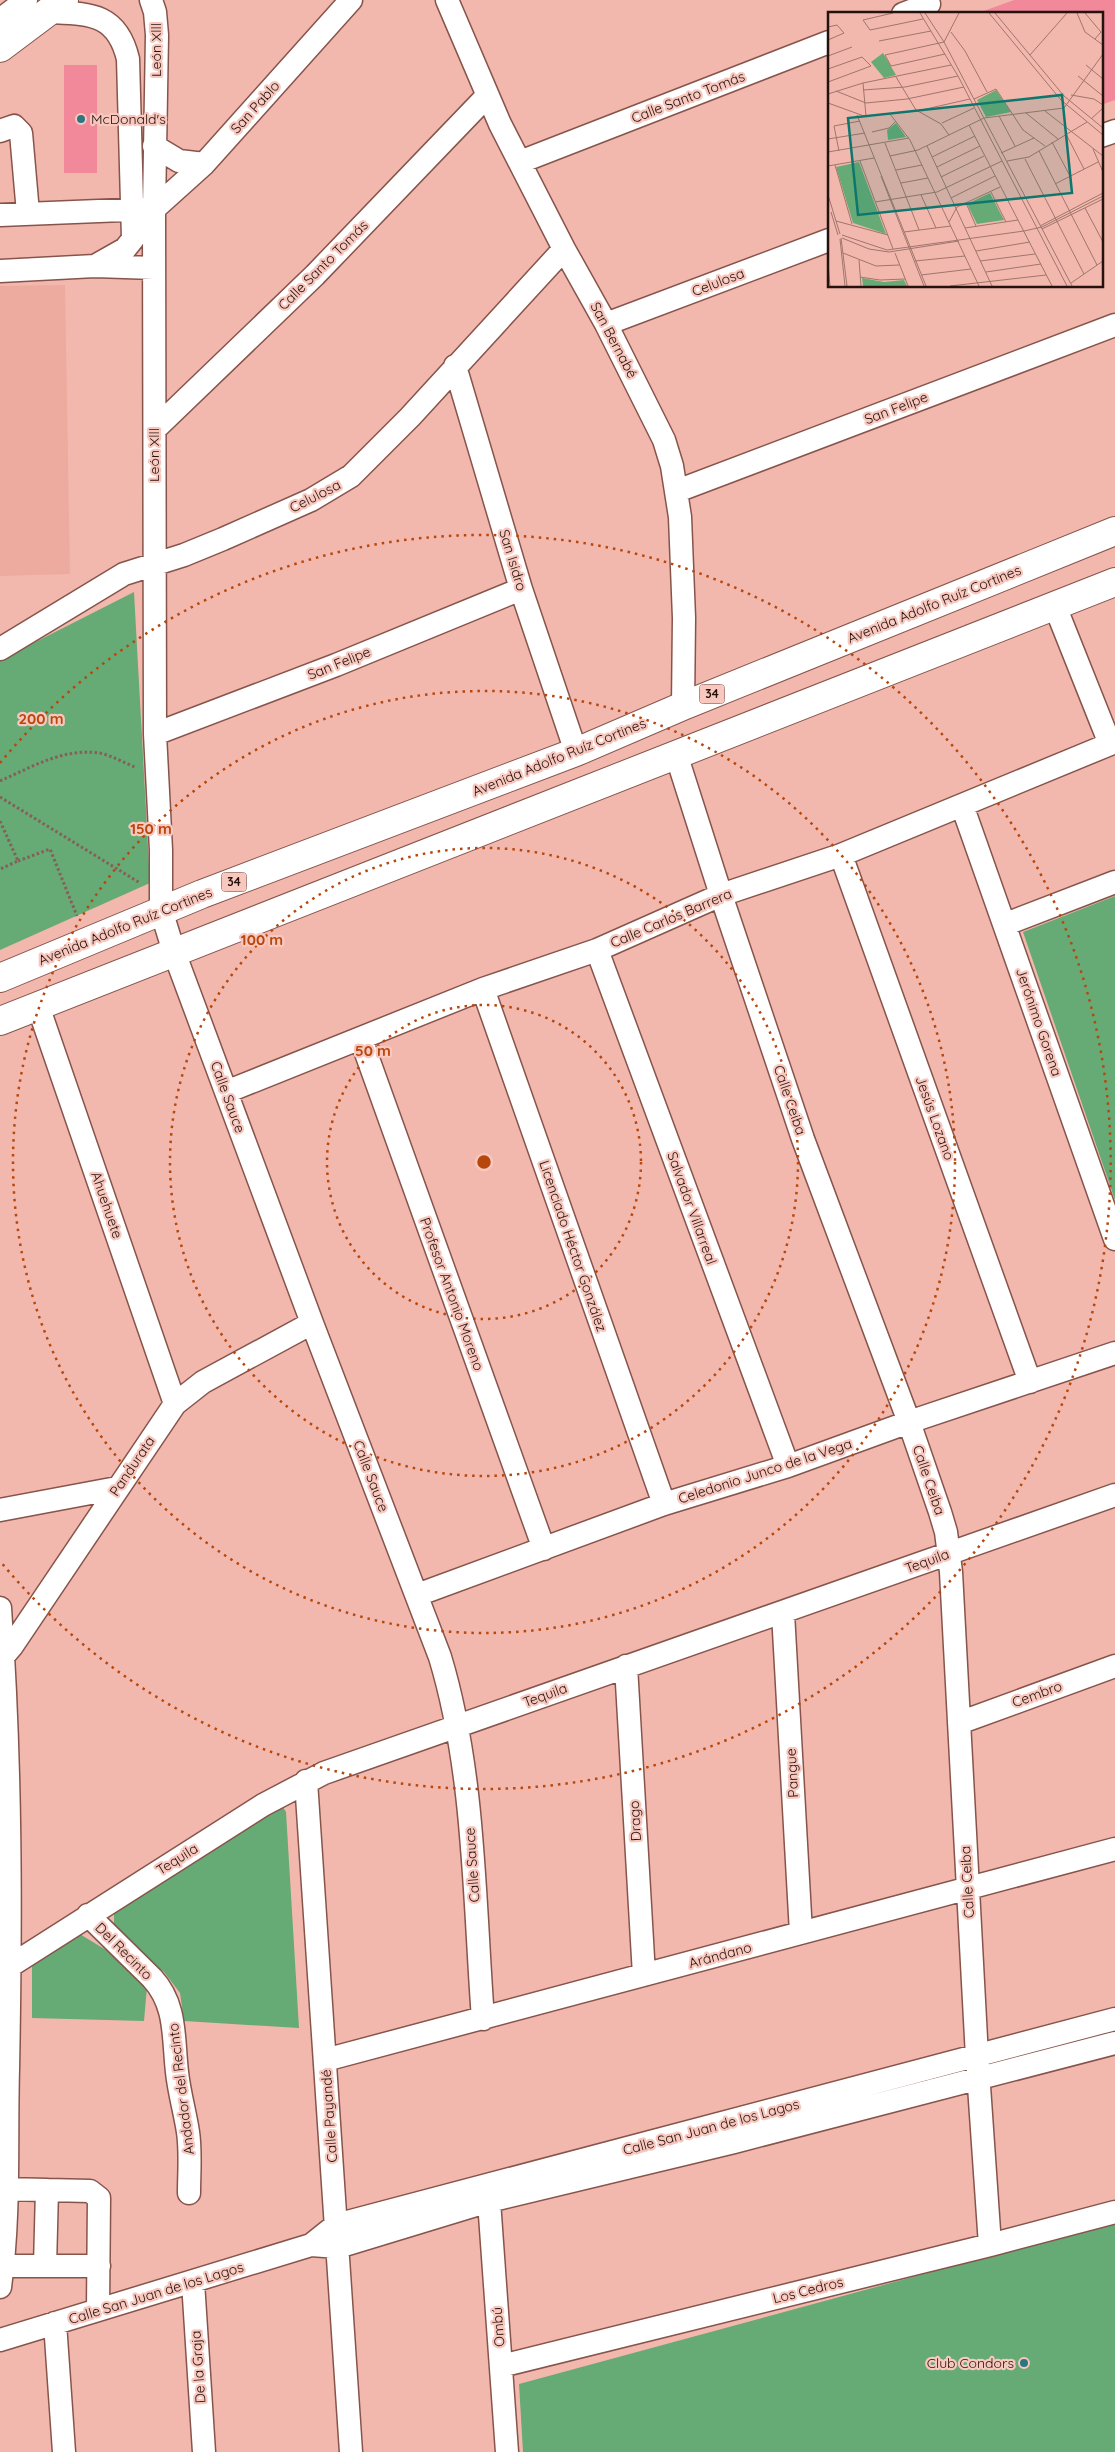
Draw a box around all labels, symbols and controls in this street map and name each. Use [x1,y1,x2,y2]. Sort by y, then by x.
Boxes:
inset map [828,12,1102,288]
street label: León Xlll [147,23,165,77]
street label: Calle Santo Tomás [629,67,747,127]
street label: San Pablo [227,77,283,137]
place label: McDonald's [91,110,166,128]
marker: McDonald's [75,113,87,125]
street label: Calle Santo Tomás [274,216,372,314]
street label: Celulosa [689,264,747,300]
street label: San Bernabé [586,299,642,381]
street label: San Felipe [862,388,930,428]
street label: León Xlll [145,428,163,482]
street label: Celulosa [286,476,344,516]
street label: San Isidro [495,527,531,593]
street label: Avenida Adolfo Ruíz Cortines [844,561,1024,647]
street label: San Felipe [305,642,373,684]
road number: 34 [700,684,724,704]
text: 200 m [19,709,64,728]
street label: Avenida Adolfo Ruíz Cortines [469,714,649,800]
text: 150 m [130,819,172,838]
road number: 34 [222,872,246,892]
street label: Avenida Adolfo Ruíz Cortines [35,883,215,969]
street label: Calle Carlos Barrera [608,884,734,952]
text: 100 m [241,930,283,949]
street label: Jerónimo Gorena [1012,965,1066,1079]
text: 50 m [355,1041,391,1060]
street label: Calle Sauce [207,1059,249,1135]
street label: Calle Ceiba [770,1063,810,1137]
street label: Jesús Lozano [911,1073,959,1163]
street label: Salvador Villarreal [663,1149,721,1267]
centre of rings [475,1153,493,1171]
street label: Licenciado Héctor González [535,1158,611,1334]
street label: Ahuehuete [87,1169,127,1241]
street label: Profesor Antonio Moreno [416,1215,488,1373]
street label: Pandurata [105,1433,159,1499]
street label: Celedonio Junco de la Vega [676,1434,854,1508]
street label: Calle Sauce [349,1438,393,1514]
street label: Calle Ceiba [909,1443,949,1517]
street label: Tequila [902,1545,952,1577]
street label: Cembro [1010,1677,1064,1711]
street label: Tequila [520,1679,570,1711]
street label: Pangue [782,1748,802,1798]
street label: Drago [625,1800,645,1842]
street label: Calle Sauce [460,1827,484,1903]
street label: Tequila [153,1839,201,1879]
street label: Calle Ceiba [956,1845,978,1919]
street label: Del Recinto [92,1919,156,1983]
street label: Arándano [687,1938,753,1972]
street label: Andador del Recinto [164,2022,198,2156]
street label: Calle Payandé [317,2069,341,2163]
street label: Calle San Juan de los Lagos [621,2095,801,2159]
street label: Calle San Juan de los Lagos [66,2258,246,2328]
street label: Los Cedros [771,2273,845,2307]
street label: Ombú [488,2306,508,2348]
street label: De la Graja [186,2330,210,2404]
place label: Club Condors [927,2354,1014,2372]
marker: Club Condors [1018,2357,1030,2369]

